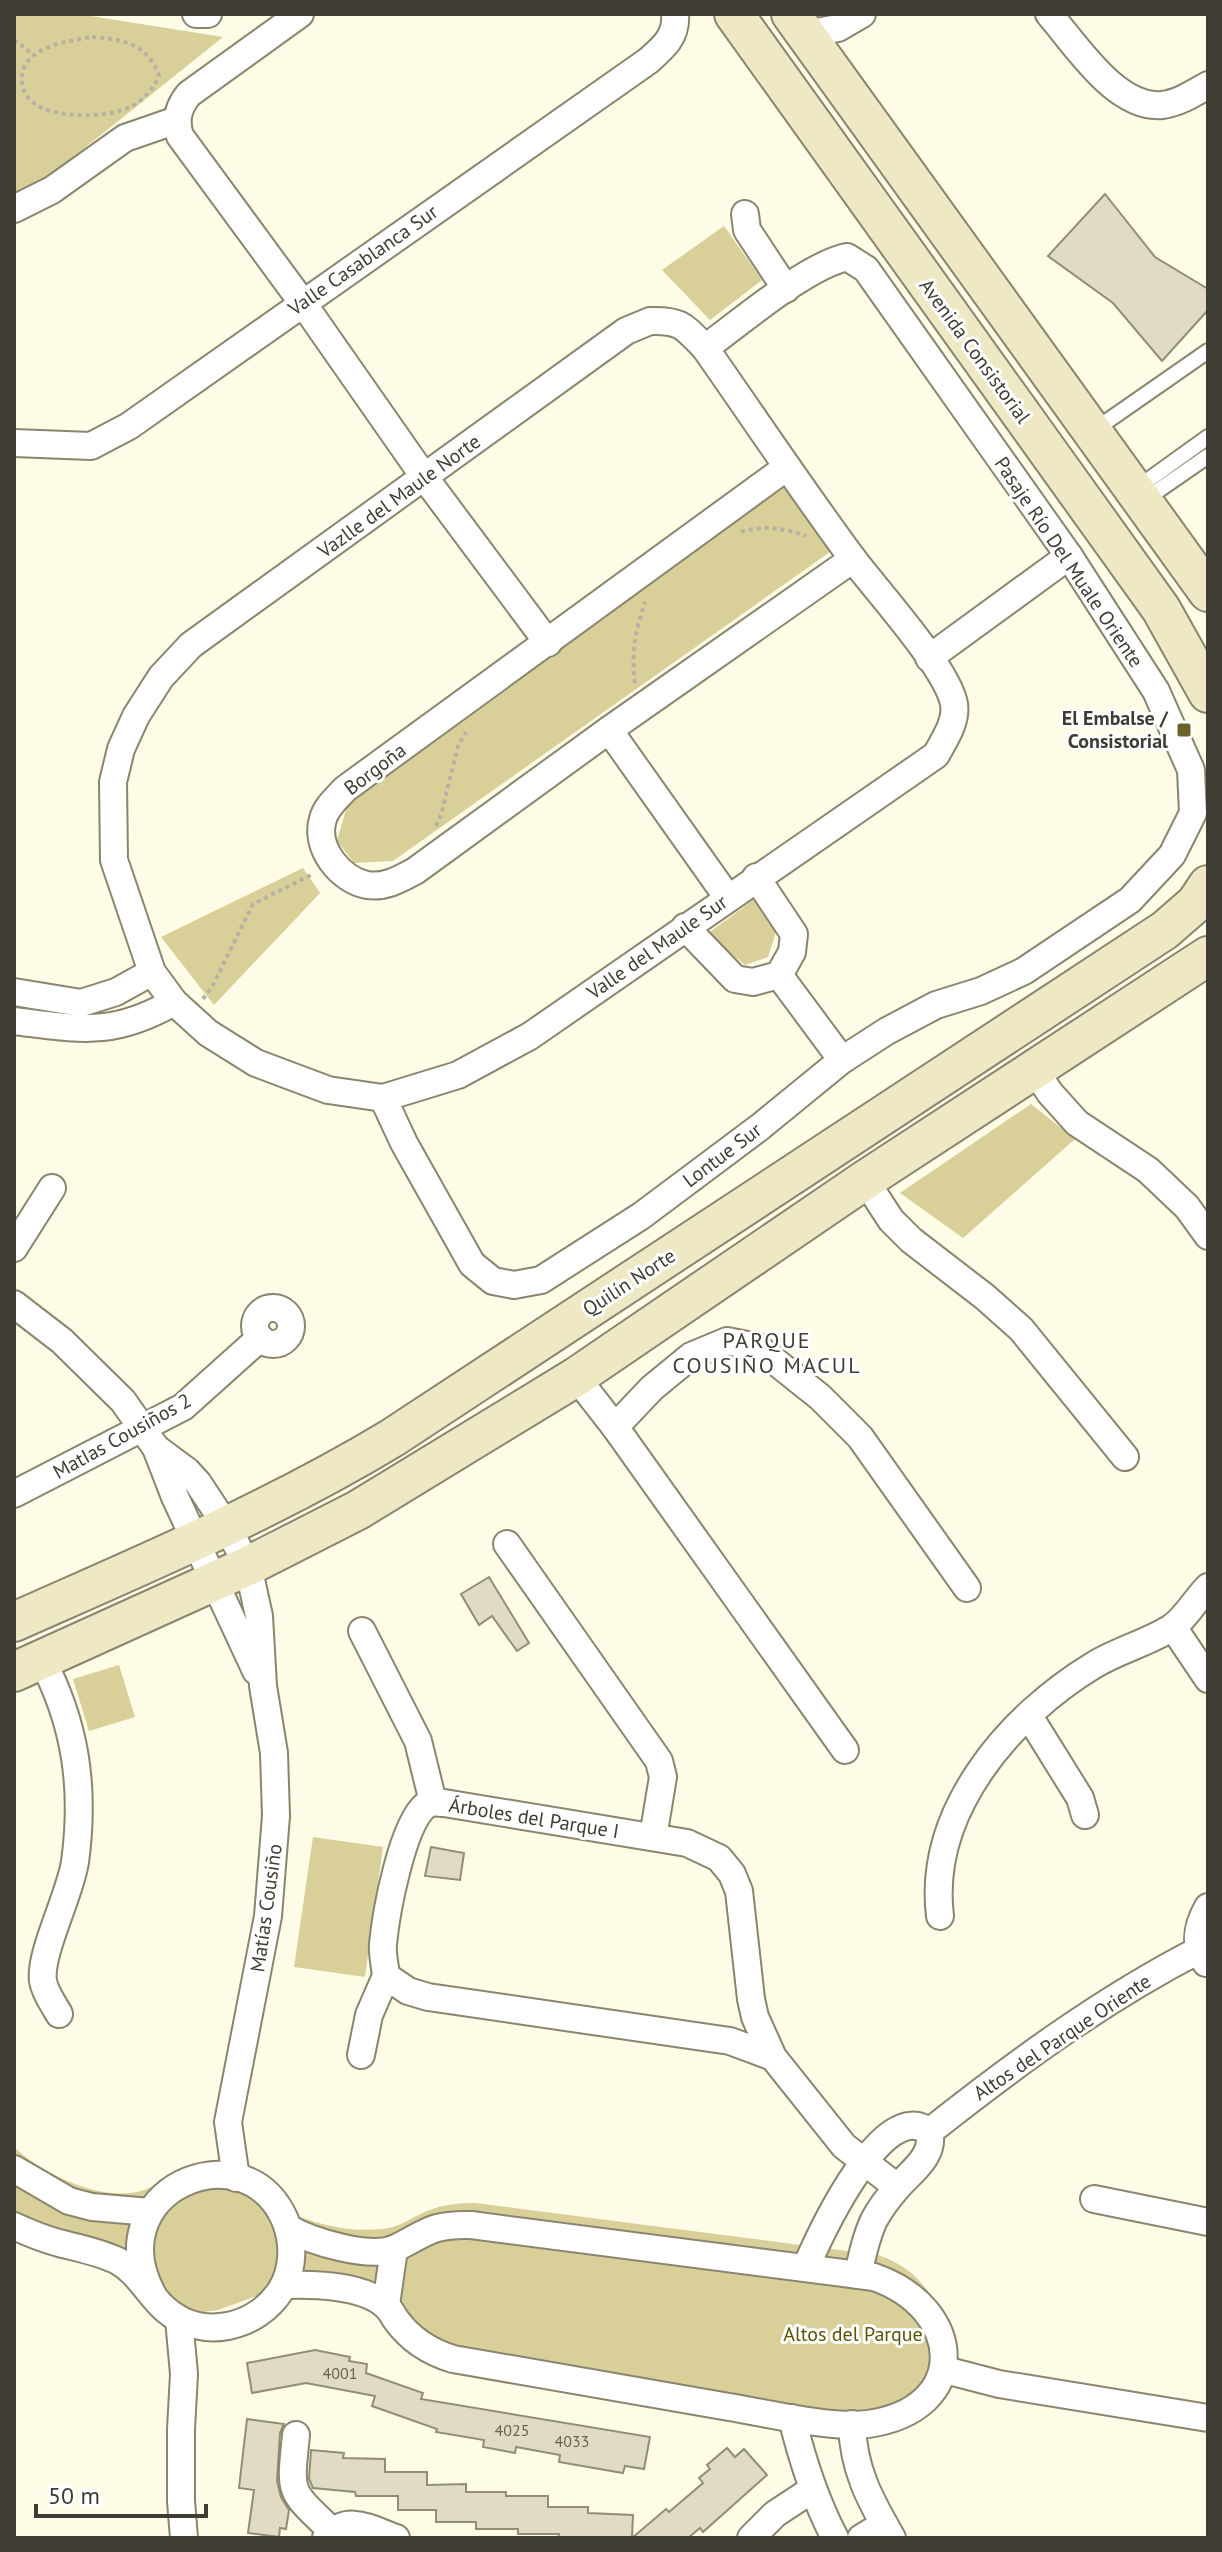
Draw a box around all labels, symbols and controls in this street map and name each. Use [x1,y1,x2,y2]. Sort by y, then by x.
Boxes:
street label: Valle Casablanca Sur [282,199,443,322]
street label: Avenida Consistorial [914,274,1036,429]
street label: Vazlle del Maule Norte [312,428,485,564]
street label: Pasaje Río Del Muale Oriente [989,452,1149,672]
place label: El Embalse / Consistorial [1062,705,1169,754]
marker: El Embalse / Consistorial [1175,721,1193,739]
street label: Borgoña [339,737,411,801]
street label: Valle del Maule Sur [581,889,732,1006]
street label: Lontue Sur [677,1117,767,1193]
street label: Quilín Norte [578,1242,680,1322]
district label: PARQUE COUSIÑO MACUL [672,1326,862,1379]
street label: MatIas Cousiños 2 [48,1387,196,1485]
street label: Árboles del Parque I [447,1792,621,1844]
street label: Matías Cousiño [244,1842,288,1974]
street label: Altos del Parque Oriente [968,1968,1156,2106]
park label: Altos del Parque [783,2321,923,2347]
house number: 4001 [323,2363,357,2383]
house number: 4025 [495,2420,529,2440]
house number: 4033 [555,2431,589,2451]
scale bar [36,2468,206,2518]
text: 50 m [48,2480,100,2511]

